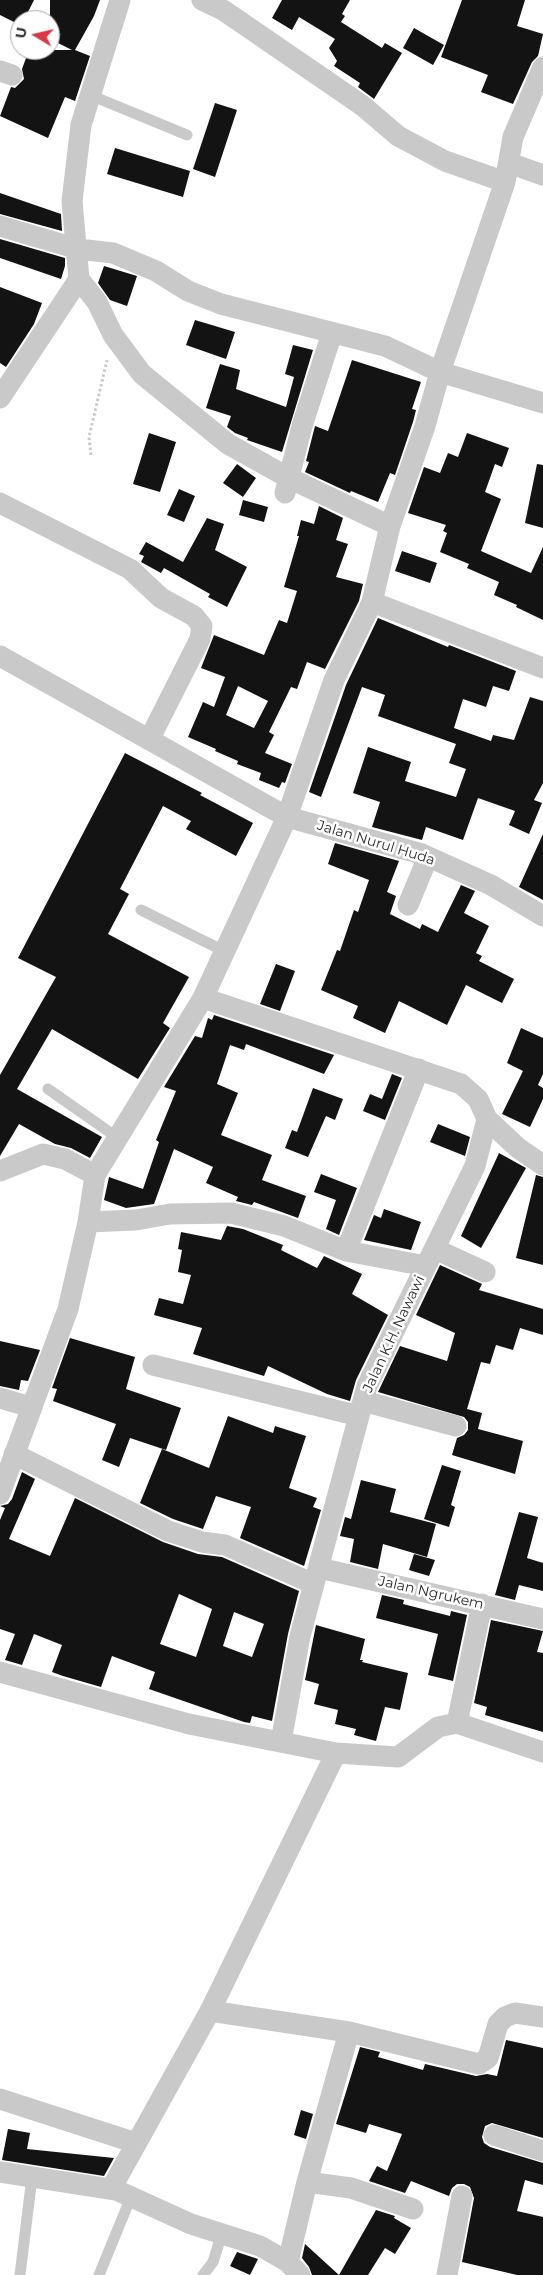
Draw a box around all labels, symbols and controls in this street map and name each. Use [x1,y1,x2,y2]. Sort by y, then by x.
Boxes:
north arrow [10,10,60,60]
text: U [11,26,31,40]
street label: Jalan Nurul Huda [315,817,437,869]
street label: Jalan K.H. Nawawi [360,1273,428,1395]
street label: Jalan Ngrukem [377,1573,485,1613]

